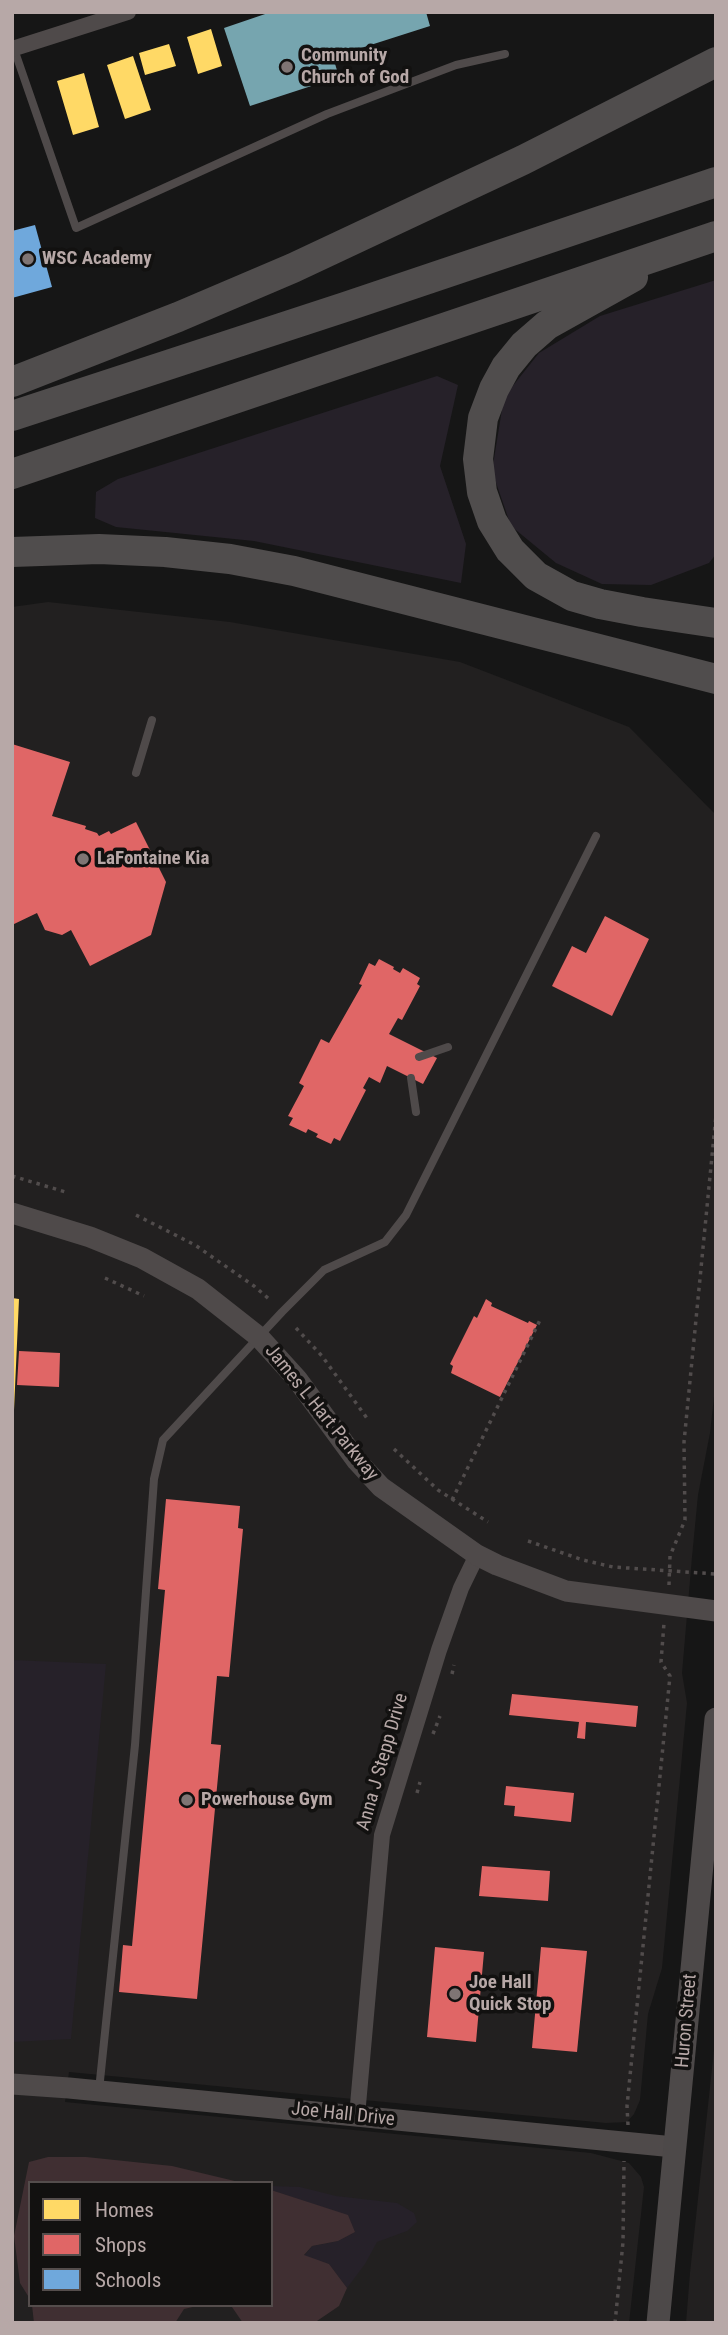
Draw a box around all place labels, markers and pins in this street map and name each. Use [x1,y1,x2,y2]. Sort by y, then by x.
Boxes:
place label: Community Church of God [301,45,409,89]
marker: Community Church of God [279,59,295,75]
place label: WSC Academy [42,248,152,270]
marker: WSC Academy [20,251,36,267]
place label: LaFontaine Kia [97,848,209,870]
marker: LaFontaine Kia [75,851,91,867]
place label: Powerhouse Gym [201,1789,332,1811]
marker: Powerhouse Gym [179,1792,195,1808]
place label: Joe Hall Quick Stop [469,1972,551,2016]
marker: Joe Hall Quick Stop [447,1986,463,2002]

